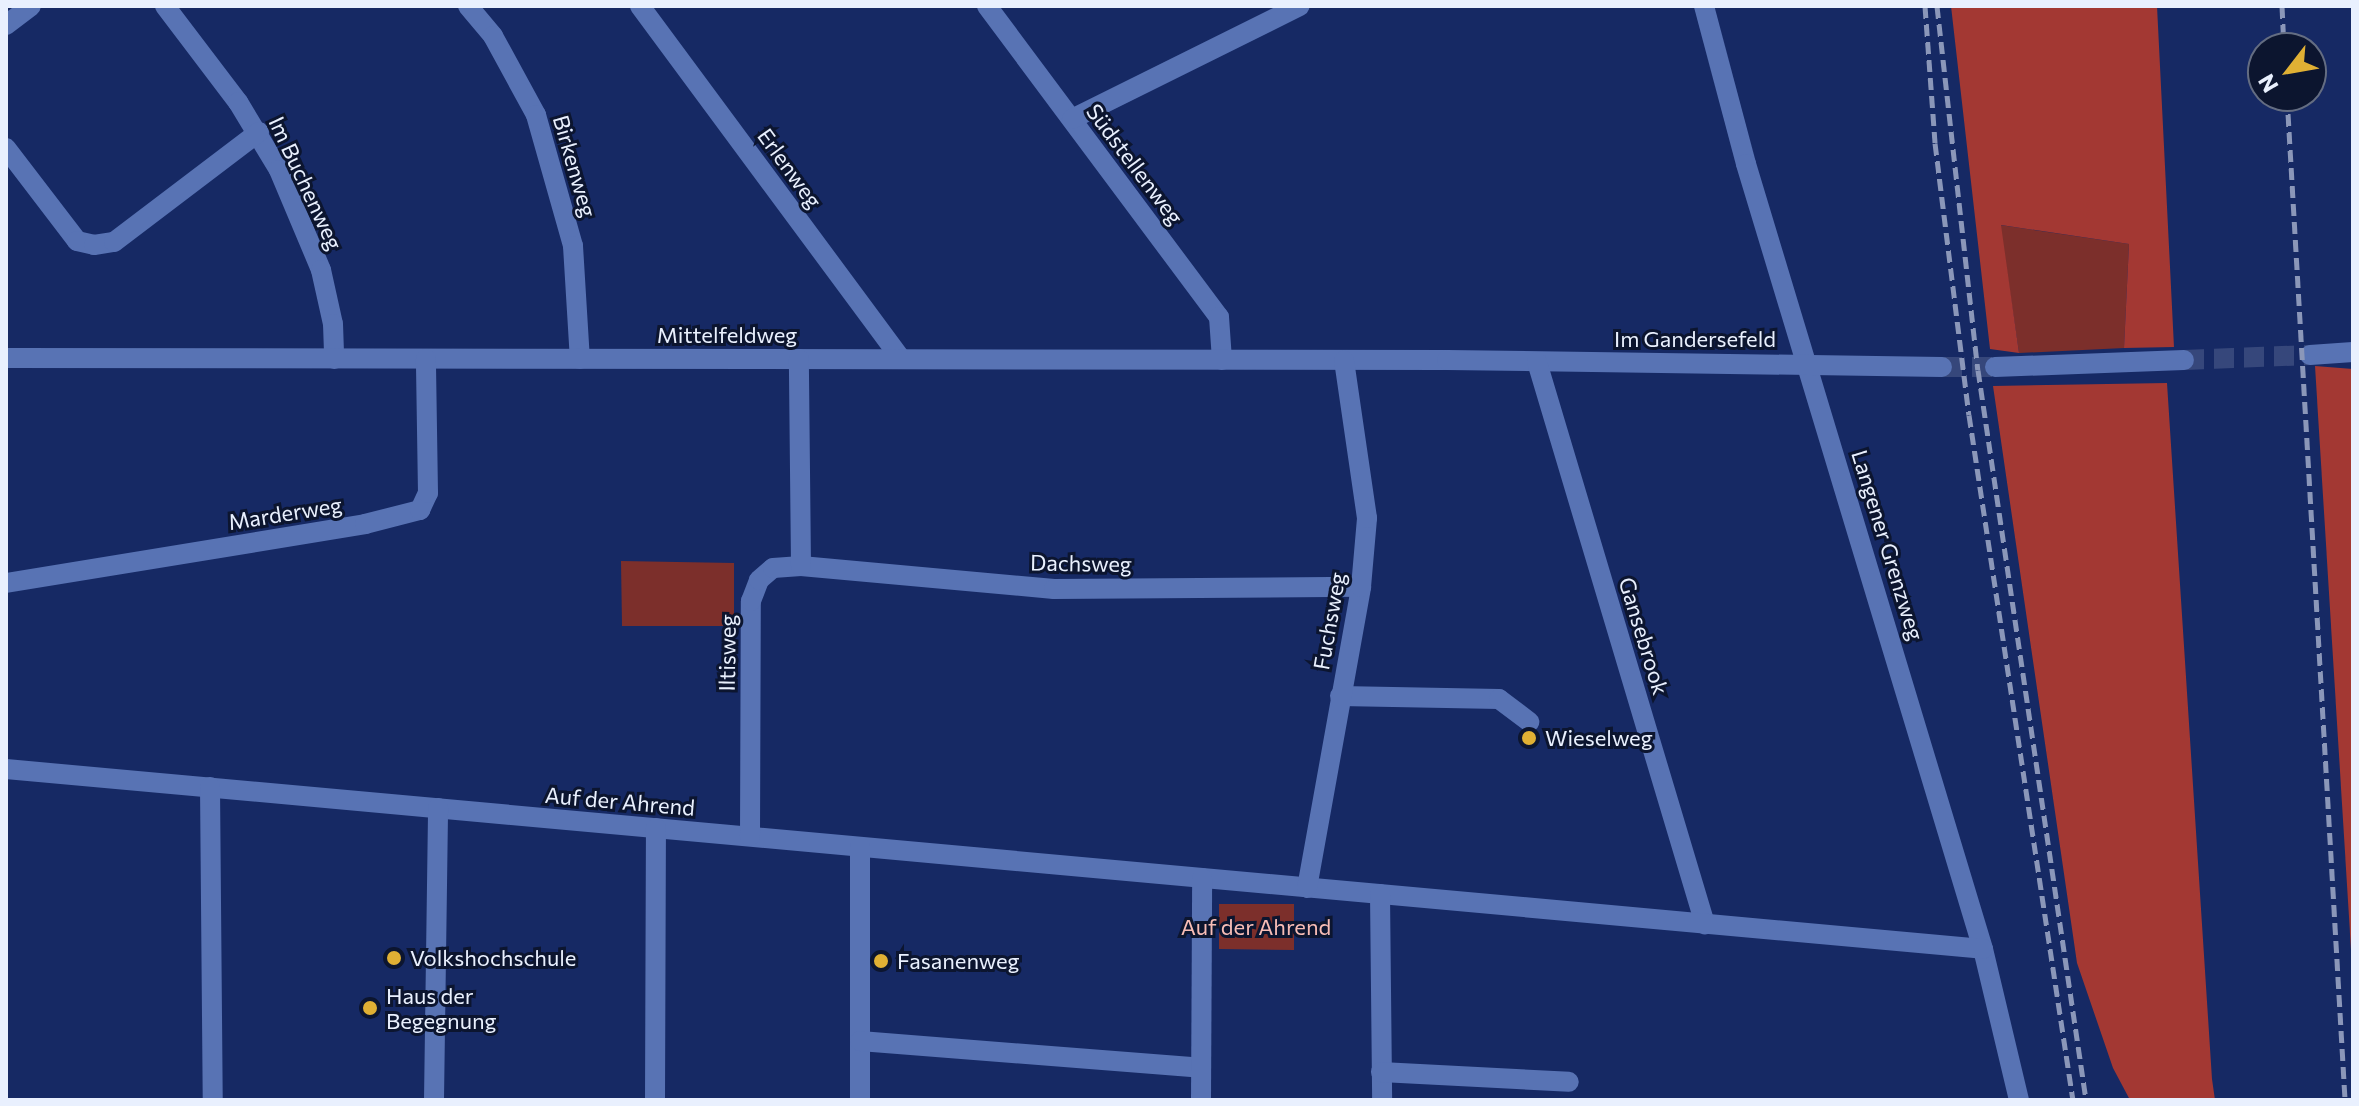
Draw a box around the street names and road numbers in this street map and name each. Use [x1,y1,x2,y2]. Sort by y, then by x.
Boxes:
street label: Südstellenweg [1081,98,1189,230]
street label: Im Buchenweg [264,112,348,254]
street label: Birkenweg [548,112,602,220]
street label: Erlenweg [752,123,828,213]
street label: Mittelfeldweg [657,322,797,348]
street label: Im Gandersefeld [1614,326,1776,352]
street label: Langener Grenzweg [1846,447,1930,643]
street label: Marderweg [226,491,344,535]
street label: Dachsweg [1030,549,1132,577]
street label: Fuchsweg [1307,570,1351,672]
street label: Gansebrook [1614,574,1674,698]
street label: Iltisweg [713,614,741,692]
street label: Auf der Ahrend [544,781,696,821]

